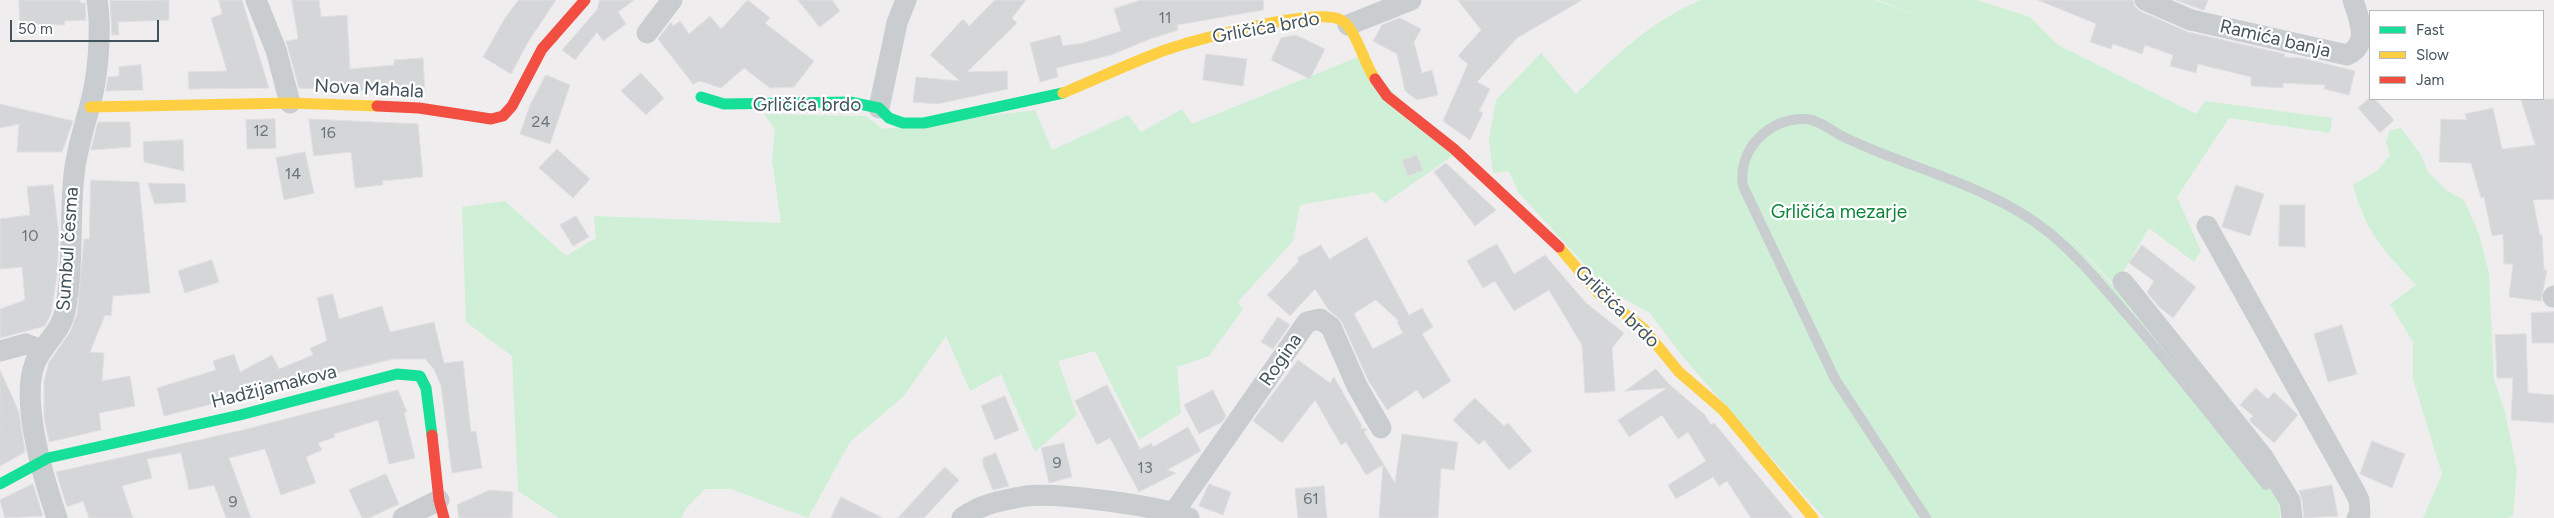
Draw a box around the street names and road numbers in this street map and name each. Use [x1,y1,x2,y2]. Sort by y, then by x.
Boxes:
street label: Grličića brdo [1211,7,1321,49]
street label: Ramića banja [2217,15,2333,63]
street label: Nova Mahala [314,75,424,103]
street label: Grličića brdo [753,94,861,116]
street label: Sumbul česma [52,186,84,312]
street label: Grličića brdo [1570,261,1664,353]
street label: Rogina [1255,329,1307,391]
street label: Hadžijamakova [209,360,339,414]

